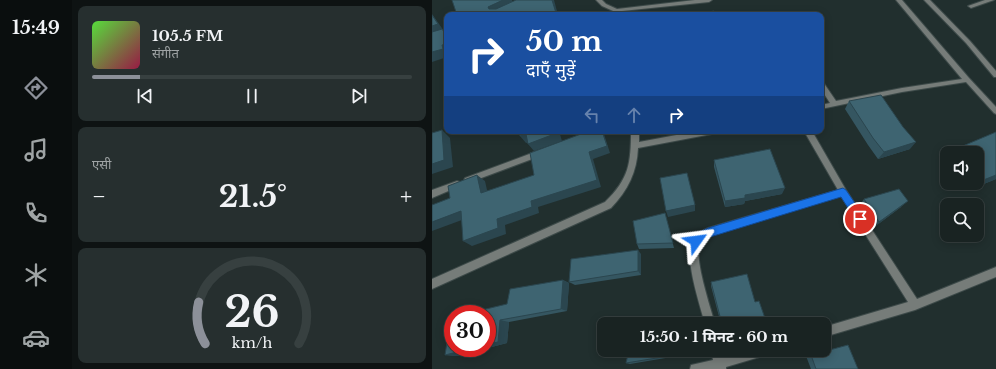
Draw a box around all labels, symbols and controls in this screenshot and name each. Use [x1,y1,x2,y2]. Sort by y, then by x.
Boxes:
text: 15:49 [12,17,60,39]
text: 50 m [526,24,602,59]
text: 105.5 FM [152,26,223,45]
icon: right [460,28,512,80]
text: संगीत [152,45,179,62]
text: दाएँ मुड़ें [526,59,576,81]
icon: directions [22,74,50,102]
icon: previous [134,85,156,107]
icon: pause [241,85,263,107]
icon: next [348,85,370,107]
icon: left [581,104,603,126]
icon: ahead [623,104,645,126]
icon: right [665,104,687,126]
icon: music [22,136,50,164]
map controls [940,146,984,242]
button: sound [940,146,984,190]
text: एसी [92,156,111,173]
text: 21.5° [219,178,287,215]
text: − [92,183,106,210]
text: + [400,183,412,210]
button: search [940,198,984,242]
icon: phone [22,199,50,227]
pin [843,202,877,236]
icon: arrive [849,208,871,230]
position arrow [675,220,717,262]
icon: climate [22,261,50,289]
text: 26 [224,286,280,337]
speed limit sign: 30 [444,305,496,357]
icon: car [22,324,50,352]
text: 15:50 · 1 मिनट · 60 m [640,327,788,346]
text: km/h [232,333,272,351]

